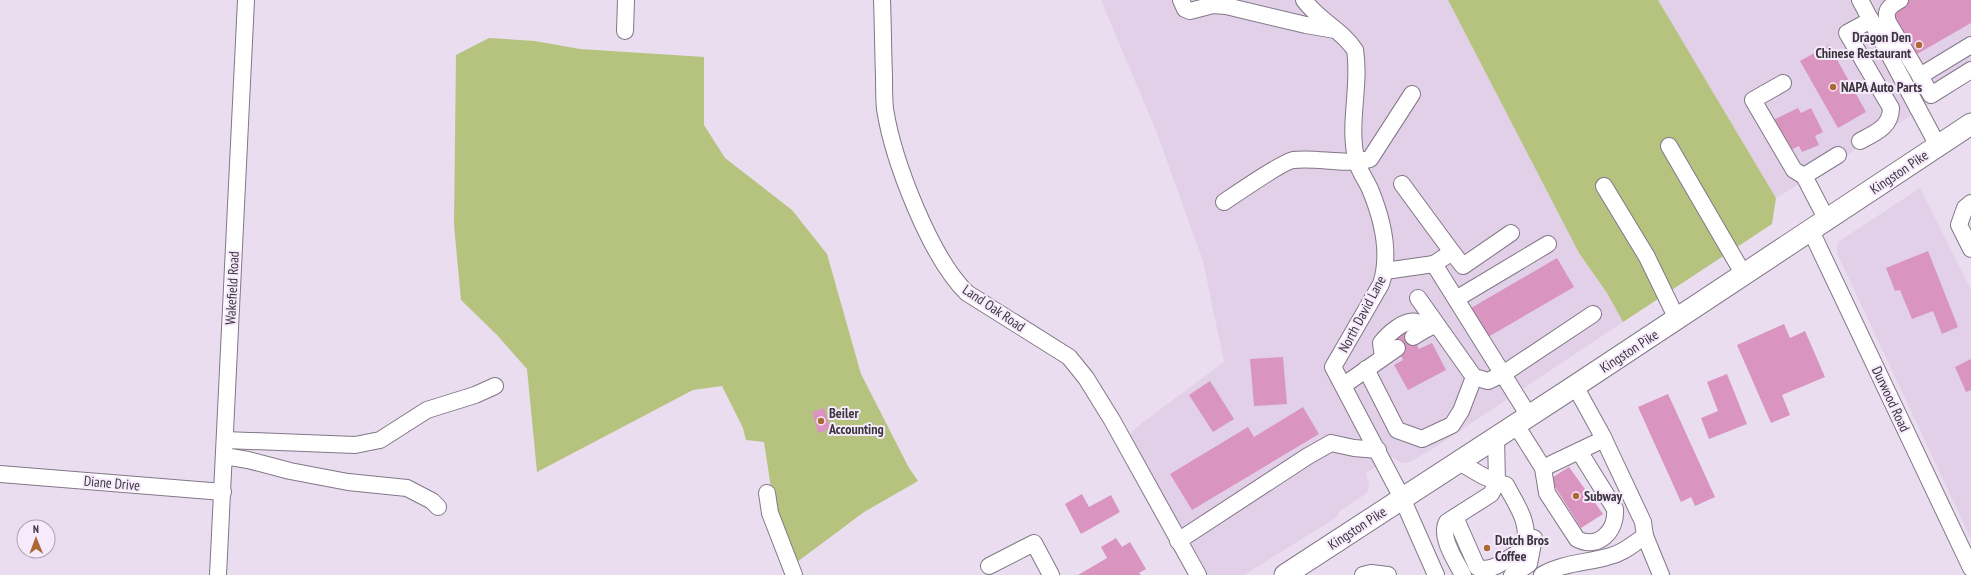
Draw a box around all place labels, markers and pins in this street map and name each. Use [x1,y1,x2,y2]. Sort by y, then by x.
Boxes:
place label: Dragon Den Chinese Restaurant [1815,28,1911,62]
marker: Dragon Den Chinese Restaurant [1914,40,1924,50]
place label: NAPA Auto Parts [1841,78,1922,96]
marker: NAPA Auto Parts [1828,82,1838,92]
place label: Beiler Accounting [828,404,884,438]
marker: Beiler Accounting [816,416,826,426]
place label: Subway [1584,487,1623,505]
marker: Subway [1571,491,1581,501]
place label: Dutch Bros Coffee [1495,531,1549,565]
marker: Dutch Bros Coffee [1482,543,1492,553]

